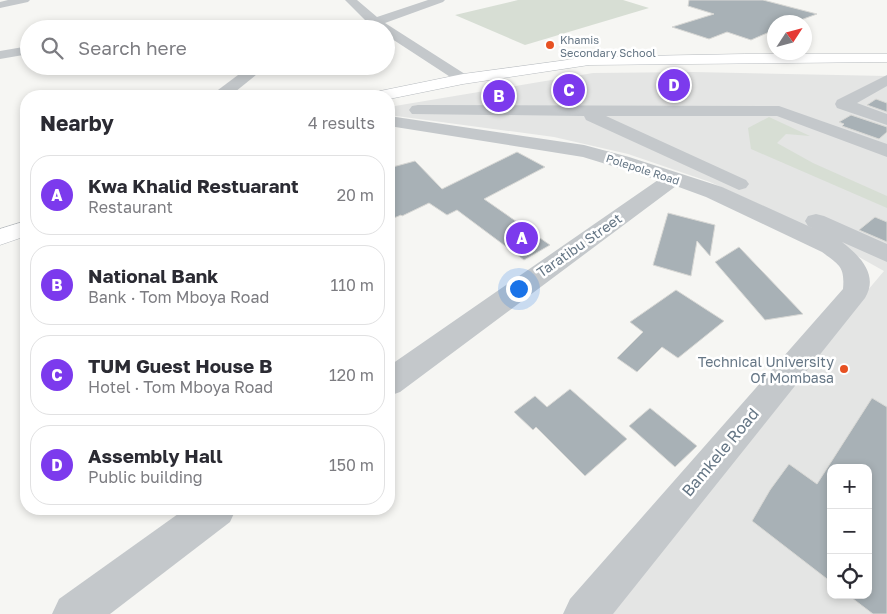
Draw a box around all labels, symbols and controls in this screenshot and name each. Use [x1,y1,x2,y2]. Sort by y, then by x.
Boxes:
north arrow [767,15,812,60]
search box [20,20,395,75]
place label: Khamis Secondary School [560,33,656,59]
icon: search [38,34,66,62]
text: Search here [78,36,187,59]
marker: Khamis Secondary School [544,39,556,51]
pin: D [658,66,690,104]
pin: C [553,71,585,109]
pin: B [483,77,515,115]
text: Nearby [40,110,114,136]
text: 4 results [308,113,375,133]
street label: Polepole Road [605,151,681,187]
text: Kwa Khalid Restuarant [88,174,299,197]
text: A [51,185,63,205]
text: 20 m [337,185,374,205]
text: Restaurant [88,197,173,217]
street label: Taratibu Street [533,209,625,281]
pin: A [506,219,538,257]
text: National Bank [88,264,218,287]
text: B [51,275,63,295]
text: 110 m [330,275,374,295]
your location [506,276,532,302]
text: Bank · Tom Mboya Road [88,287,269,307]
place label: Technical University Of Mombasa [698,353,834,386]
text: TUM Guest House B [88,354,272,377]
marker: Technical University Of Mombasa [838,363,850,375]
text: C [51,365,63,385]
text: 120 m [329,365,374,385]
text: Hotel · Tom Mboya Road [88,377,273,397]
street label: Bamkele Road [677,404,763,500]
text: Assembly Hall [88,444,223,467]
text: D [51,455,63,475]
text: 150 m [329,455,374,475]
map controls [827,464,872,599]
button: + [827,464,872,509]
text: Public building [88,467,203,487]
button: − [827,509,872,554]
button: locate [827,554,872,599]

